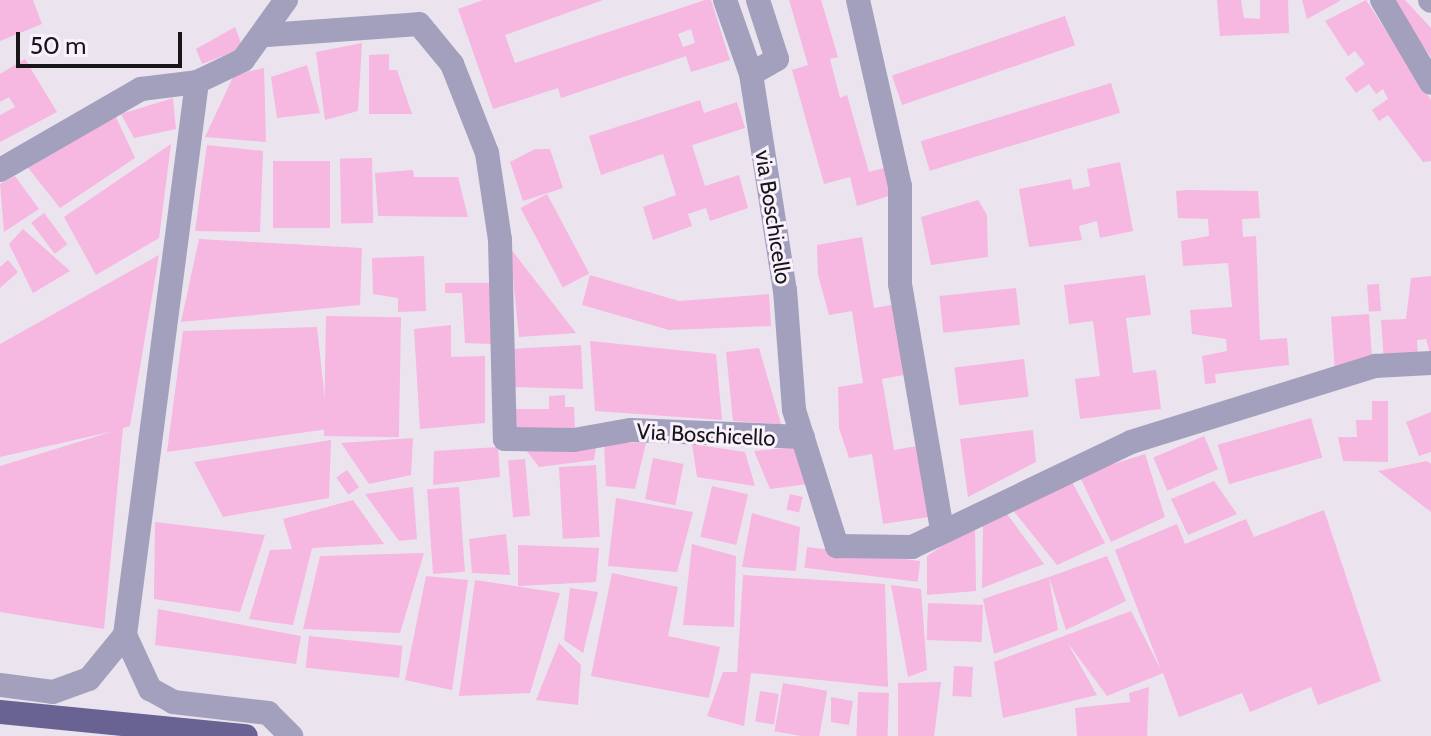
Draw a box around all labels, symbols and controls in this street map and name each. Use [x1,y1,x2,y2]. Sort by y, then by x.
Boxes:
scale bar [20,16,186,66]
text: 50 m [30,31,86,60]
street label: via Boschicello [749,148,797,286]
street label: Via Boschicello [636,418,776,452]

